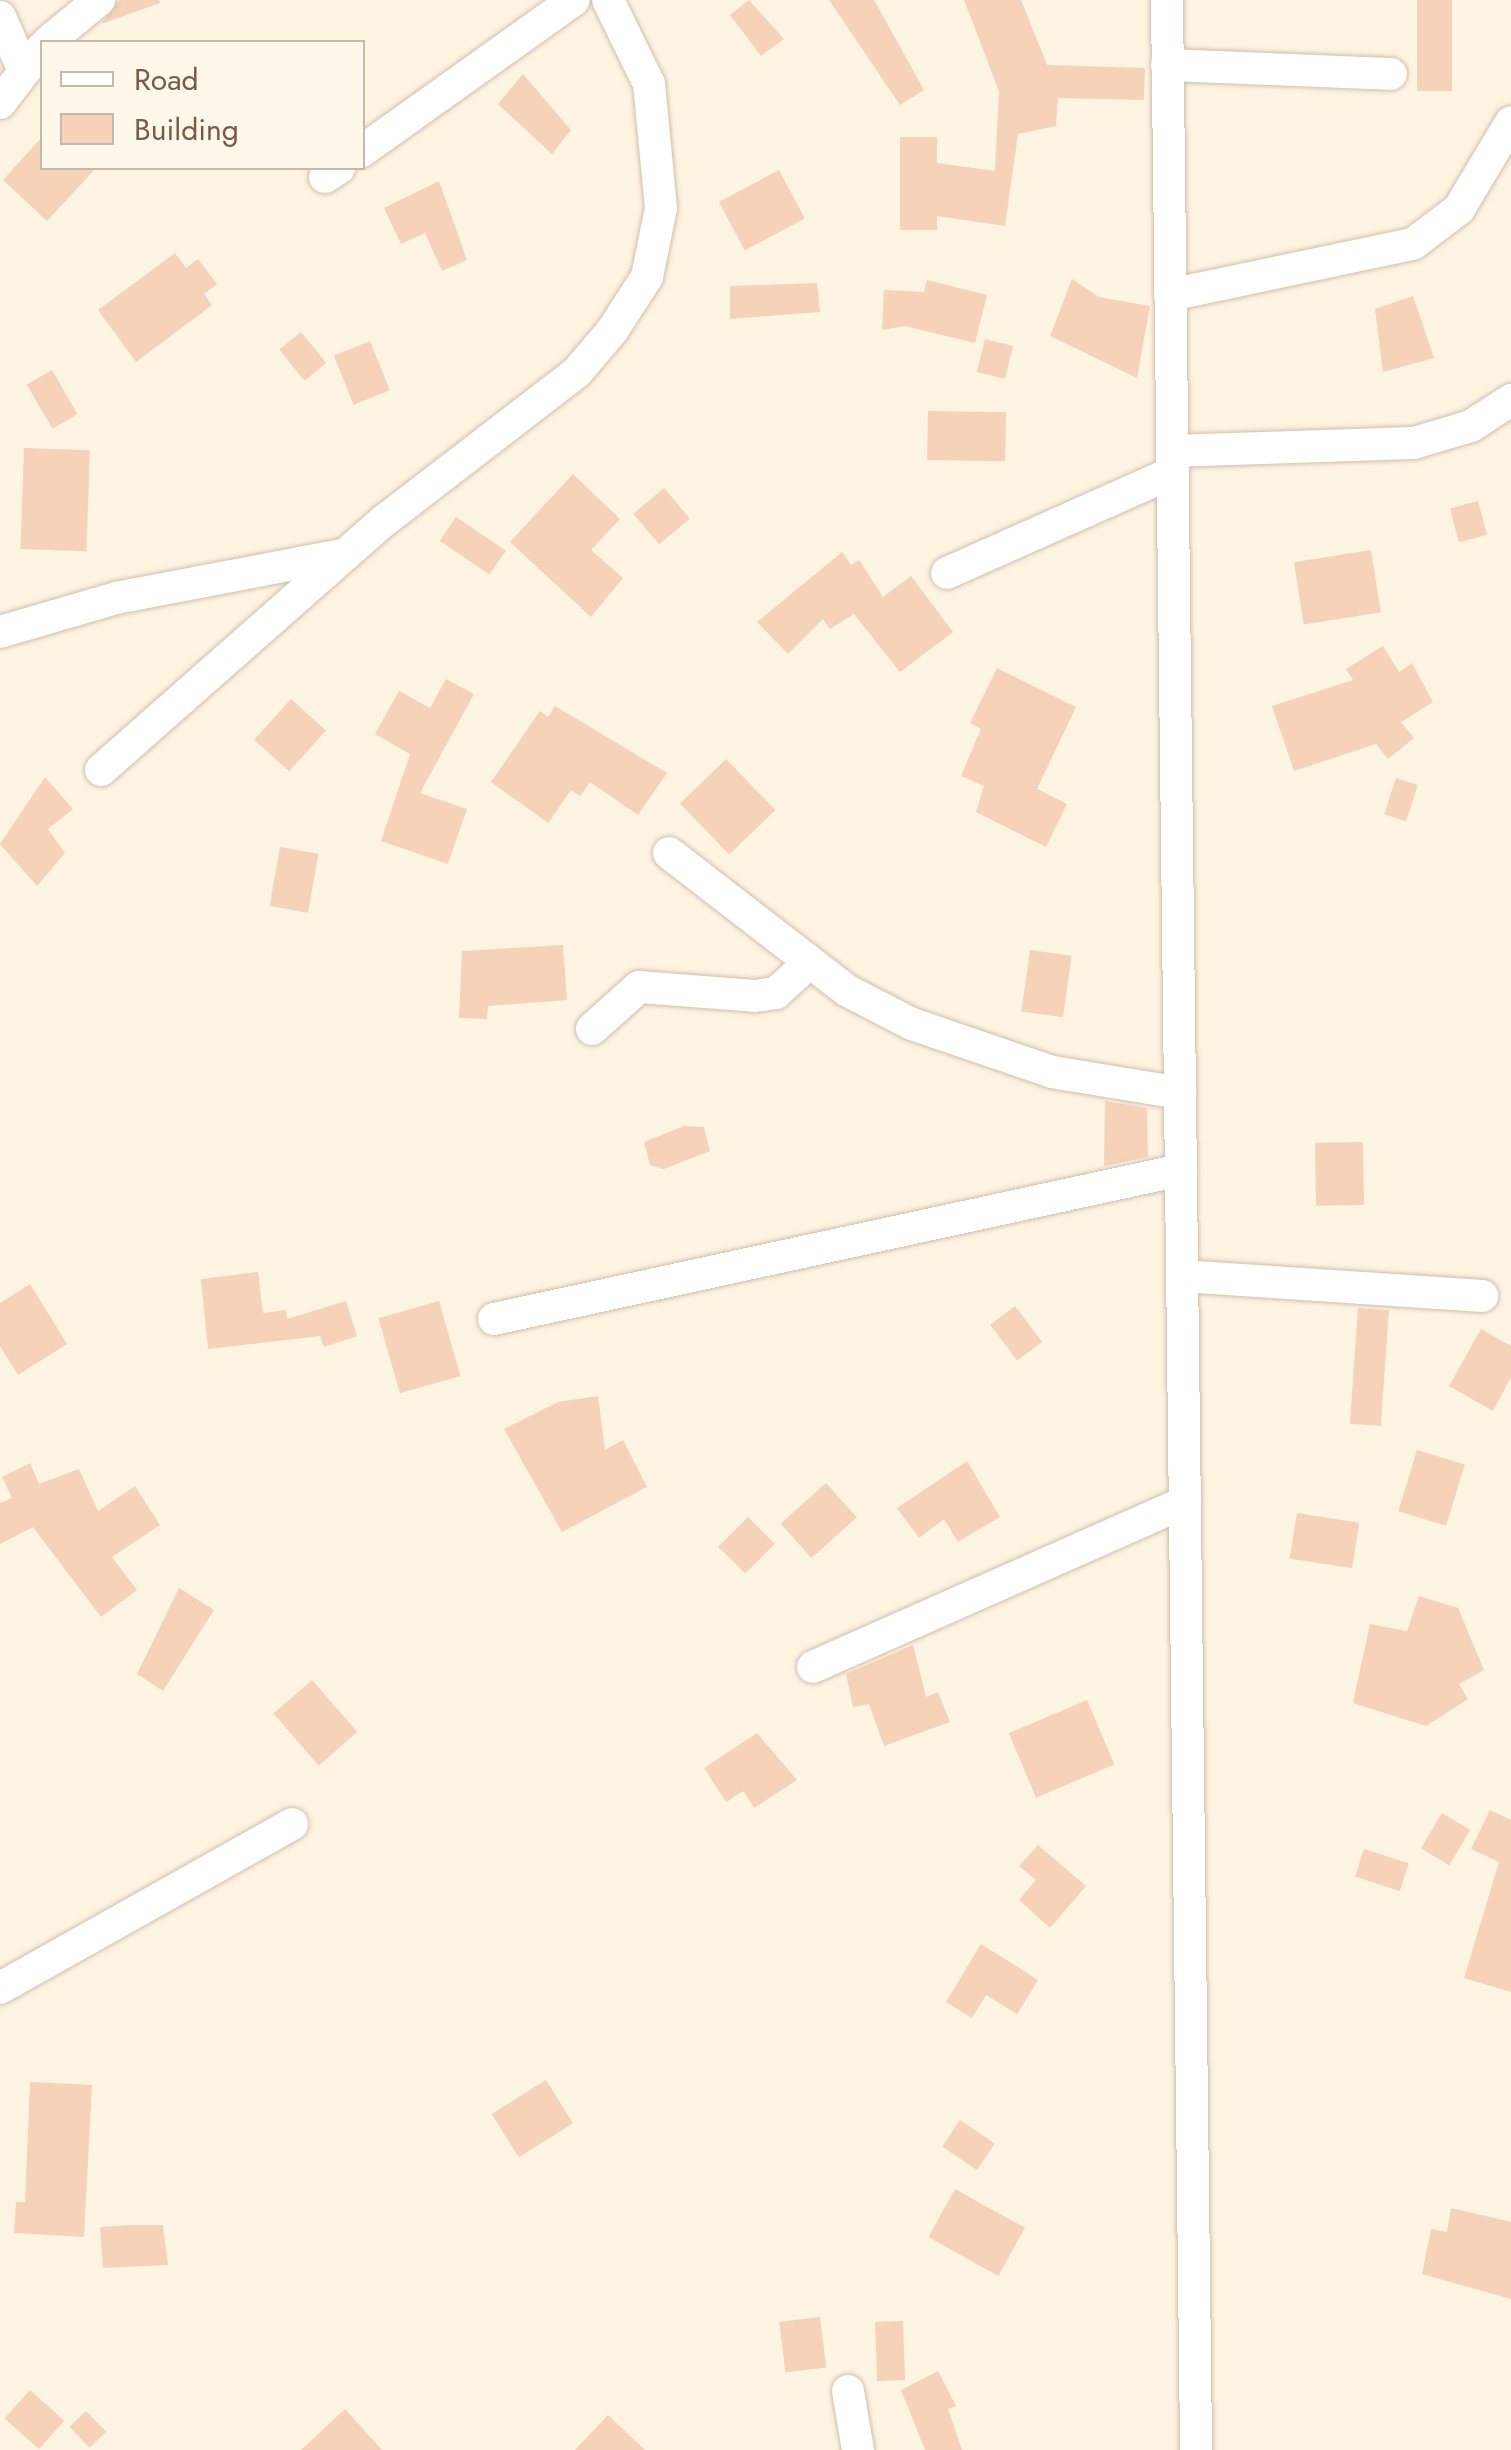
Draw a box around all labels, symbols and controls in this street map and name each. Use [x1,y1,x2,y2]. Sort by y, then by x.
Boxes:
legend [40,40,365,170]
text: Road [134,58,199,101]
text: Building [134,108,239,151]

